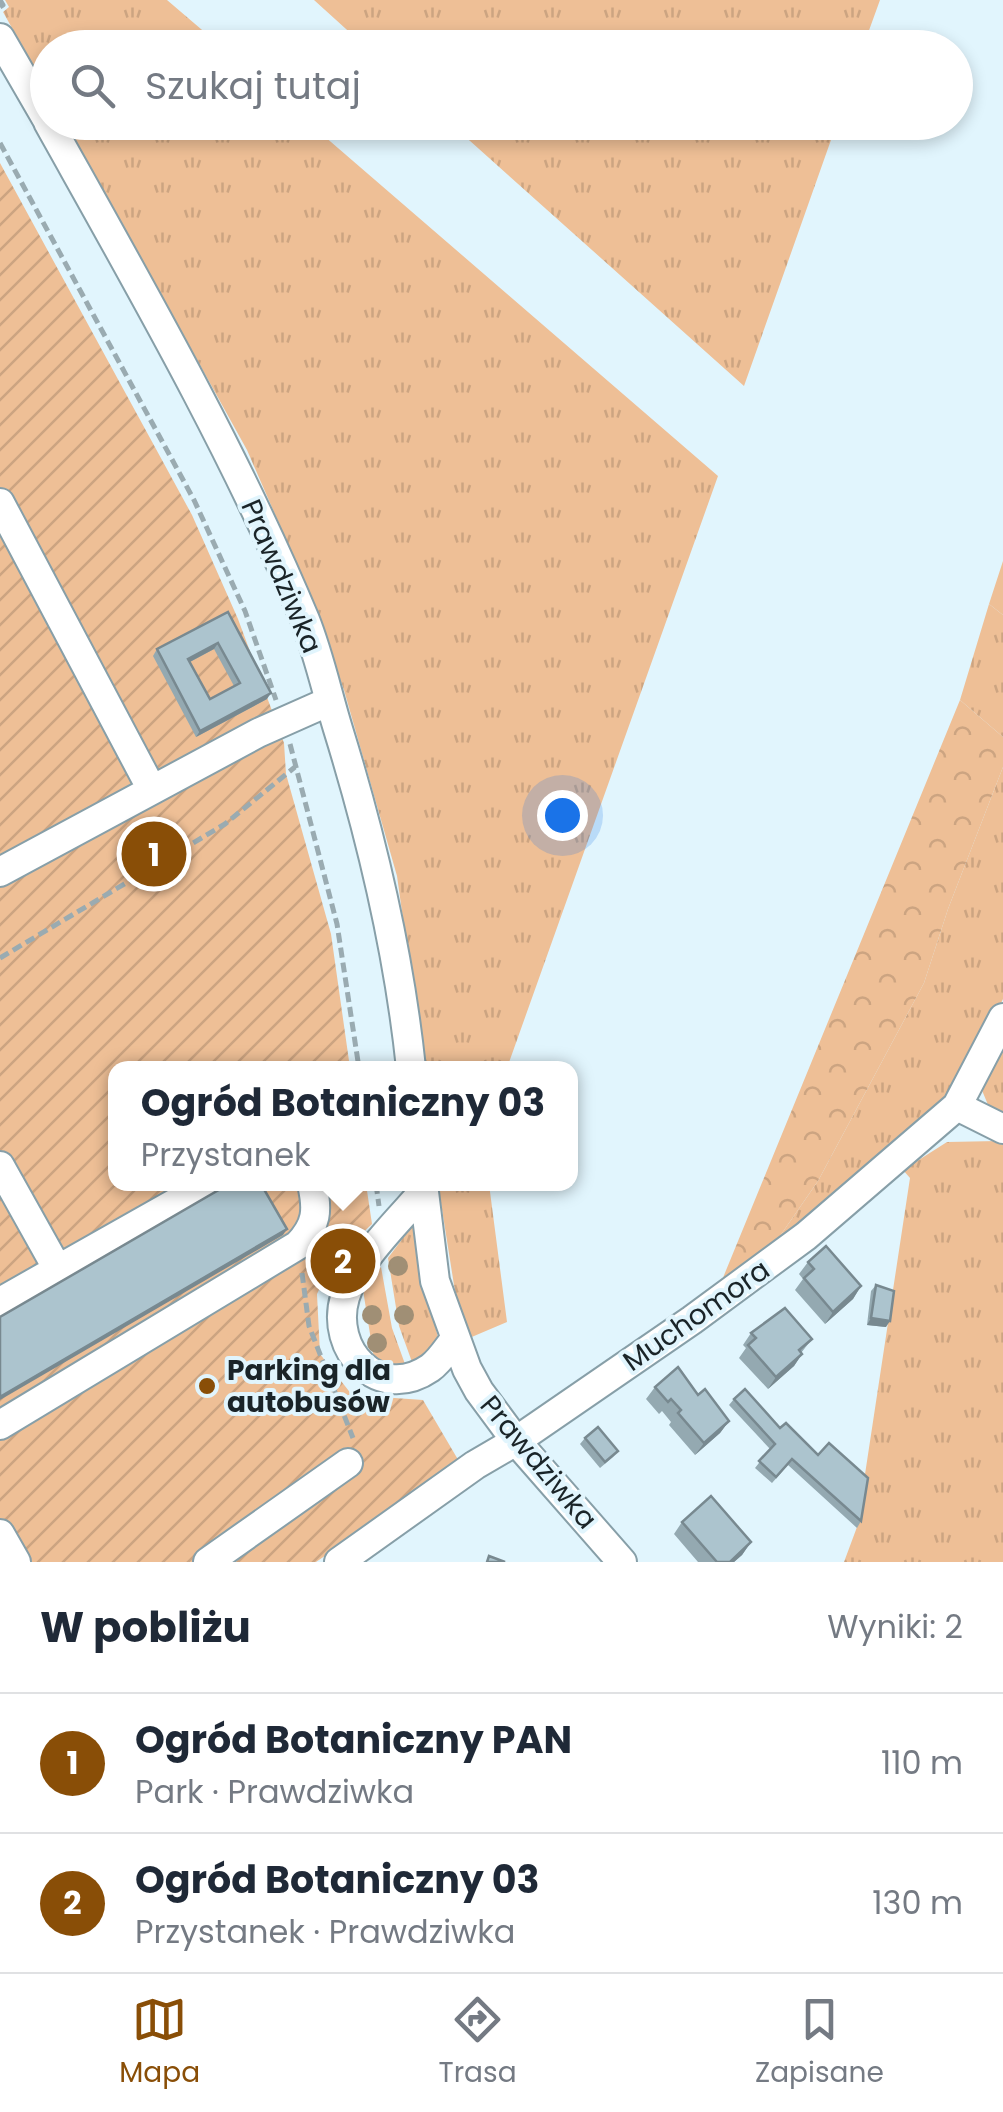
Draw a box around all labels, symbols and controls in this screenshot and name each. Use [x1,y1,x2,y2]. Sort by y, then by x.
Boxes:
search box [30,30,973,140]
icon: search [65,58,120,113]
text: Szukaj tutaj [145,59,361,112]
street label: Prawdziwka [232,493,331,659]
your location [537,790,588,841]
pin: 1 [122,816,186,892]
popup [108,1061,578,1191]
text: Ogród Botaniczny 03 [141,1076,545,1129]
text: Przystanek [141,1132,311,1177]
pin: 2 [310,1224,376,1298]
street label: Muchomora [615,1250,778,1380]
place label: Parking dla autobusów [227,1351,391,1422]
marker: Parking dla autobusów [196,1375,218,1397]
street label: Prawdziwka [471,1387,606,1537]
text: W pobliżu [40,1598,251,1657]
text: Wyniki: 2 [827,1604,963,1649]
text: Ogród Botaniczny PAN [135,1713,572,1766]
text: 1 [66,1740,79,1785]
text: 110 m [881,1740,963,1785]
text: Park · Prawdziwka [135,1769,414,1814]
text: Ogród Botaniczny 03 [135,1853,540,1906]
text: 2 [63,1880,82,1925]
text: 130 m [872,1880,963,1925]
text: Przystanek · Prawdziwka [135,1909,515,1954]
tab: Mapa [119,1992,200,2094]
tab: Trasa [439,1992,517,2094]
tab: Zapisane [755,1992,884,2094]

